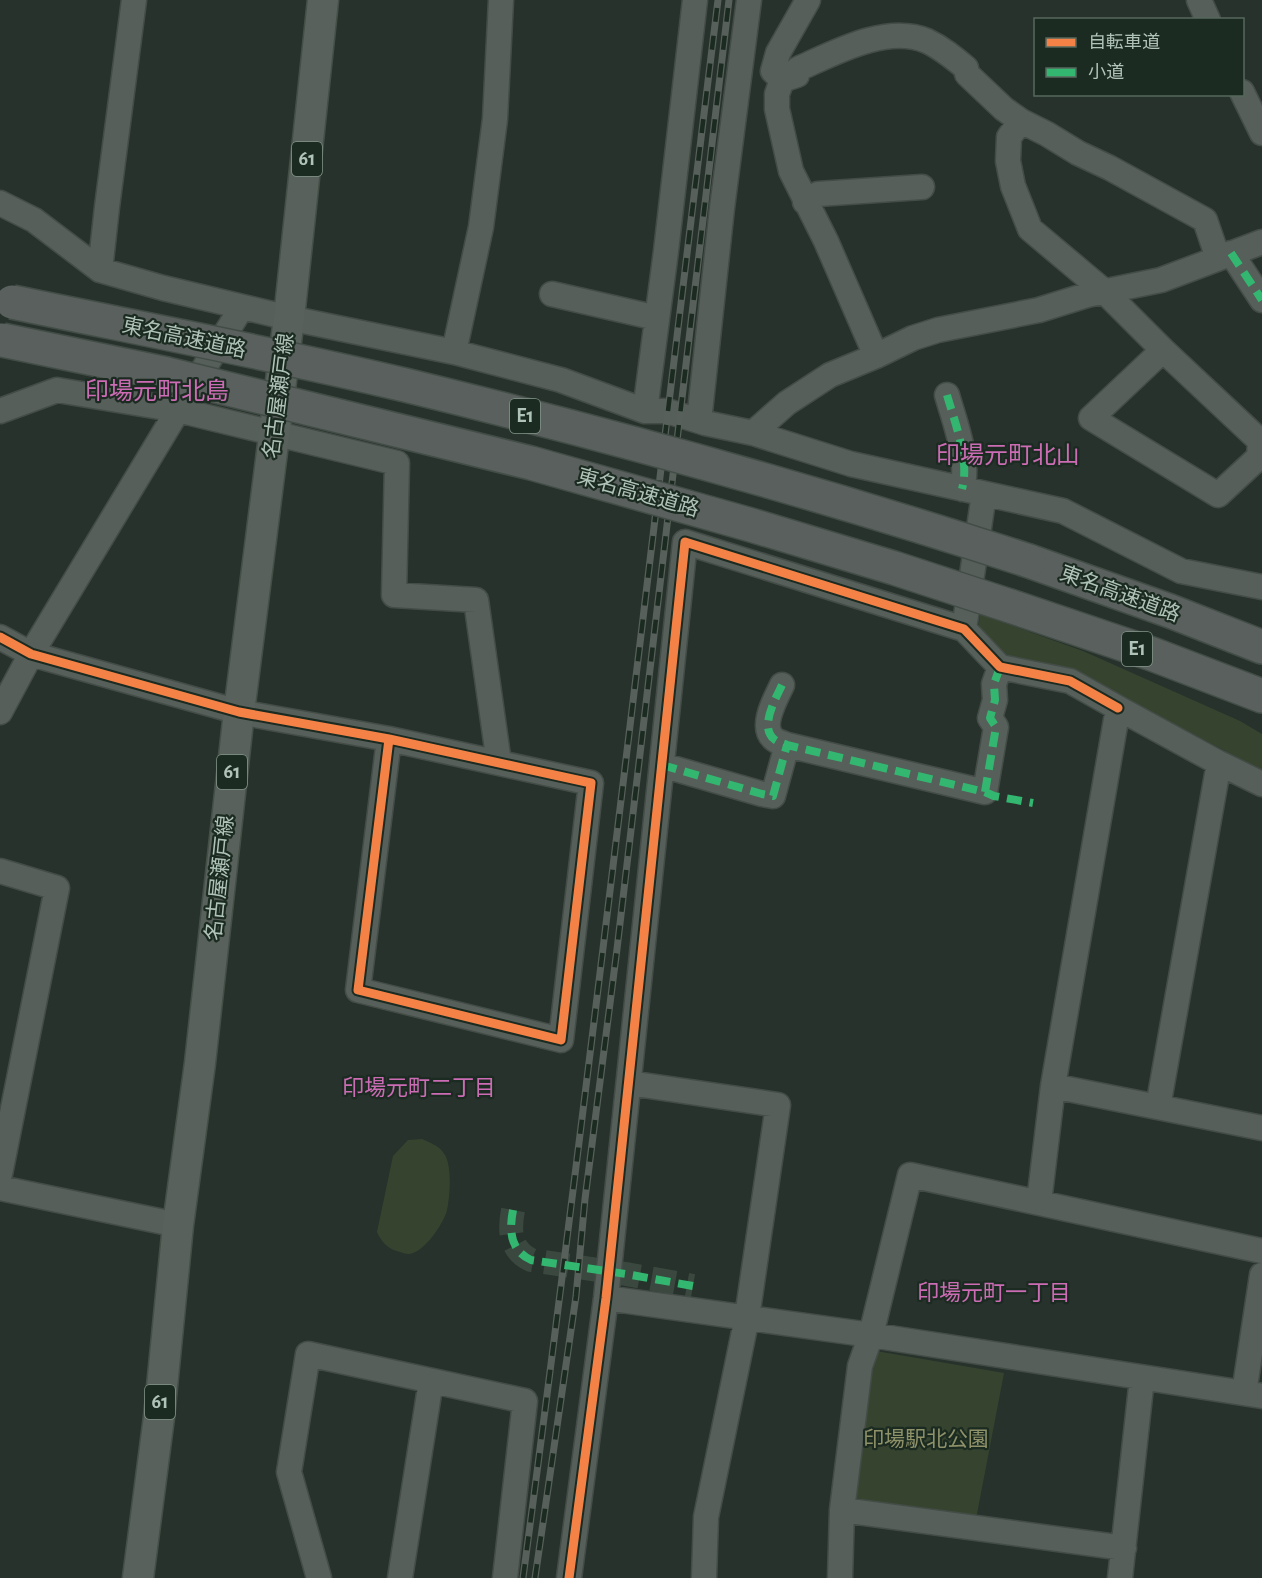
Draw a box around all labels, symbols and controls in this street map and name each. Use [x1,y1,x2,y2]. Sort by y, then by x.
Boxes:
legend [1034,18,1244,96]
text: 自転車道 [1088,32,1160,52]
text: 小道 [1088,62,1124,82]
road number: 61 [292,142,322,176]
street label: 東名高速道路 [120,314,248,361]
street label: 名古屋瀬戸線 [260,332,297,460]
district label: 印場元町北島 [85,378,229,404]
road number: E1 [510,399,540,433]
district label: 印場元町北山 [936,442,1080,468]
street label: 東名高速道路 [575,465,702,520]
street label: 東名高速道路 [1057,562,1183,625]
road number: E1 [1122,632,1152,666]
road number: 61 [217,755,247,789]
street label: 名古屋瀬戸線 [202,814,237,942]
district label: 印場元町二丁目 [342,1076,496,1099]
district label: 印場元町一丁目 [917,1281,1071,1304]
road number: 61 [145,1385,175,1419]
park label: 印場駅北公園 [863,1428,989,1450]

